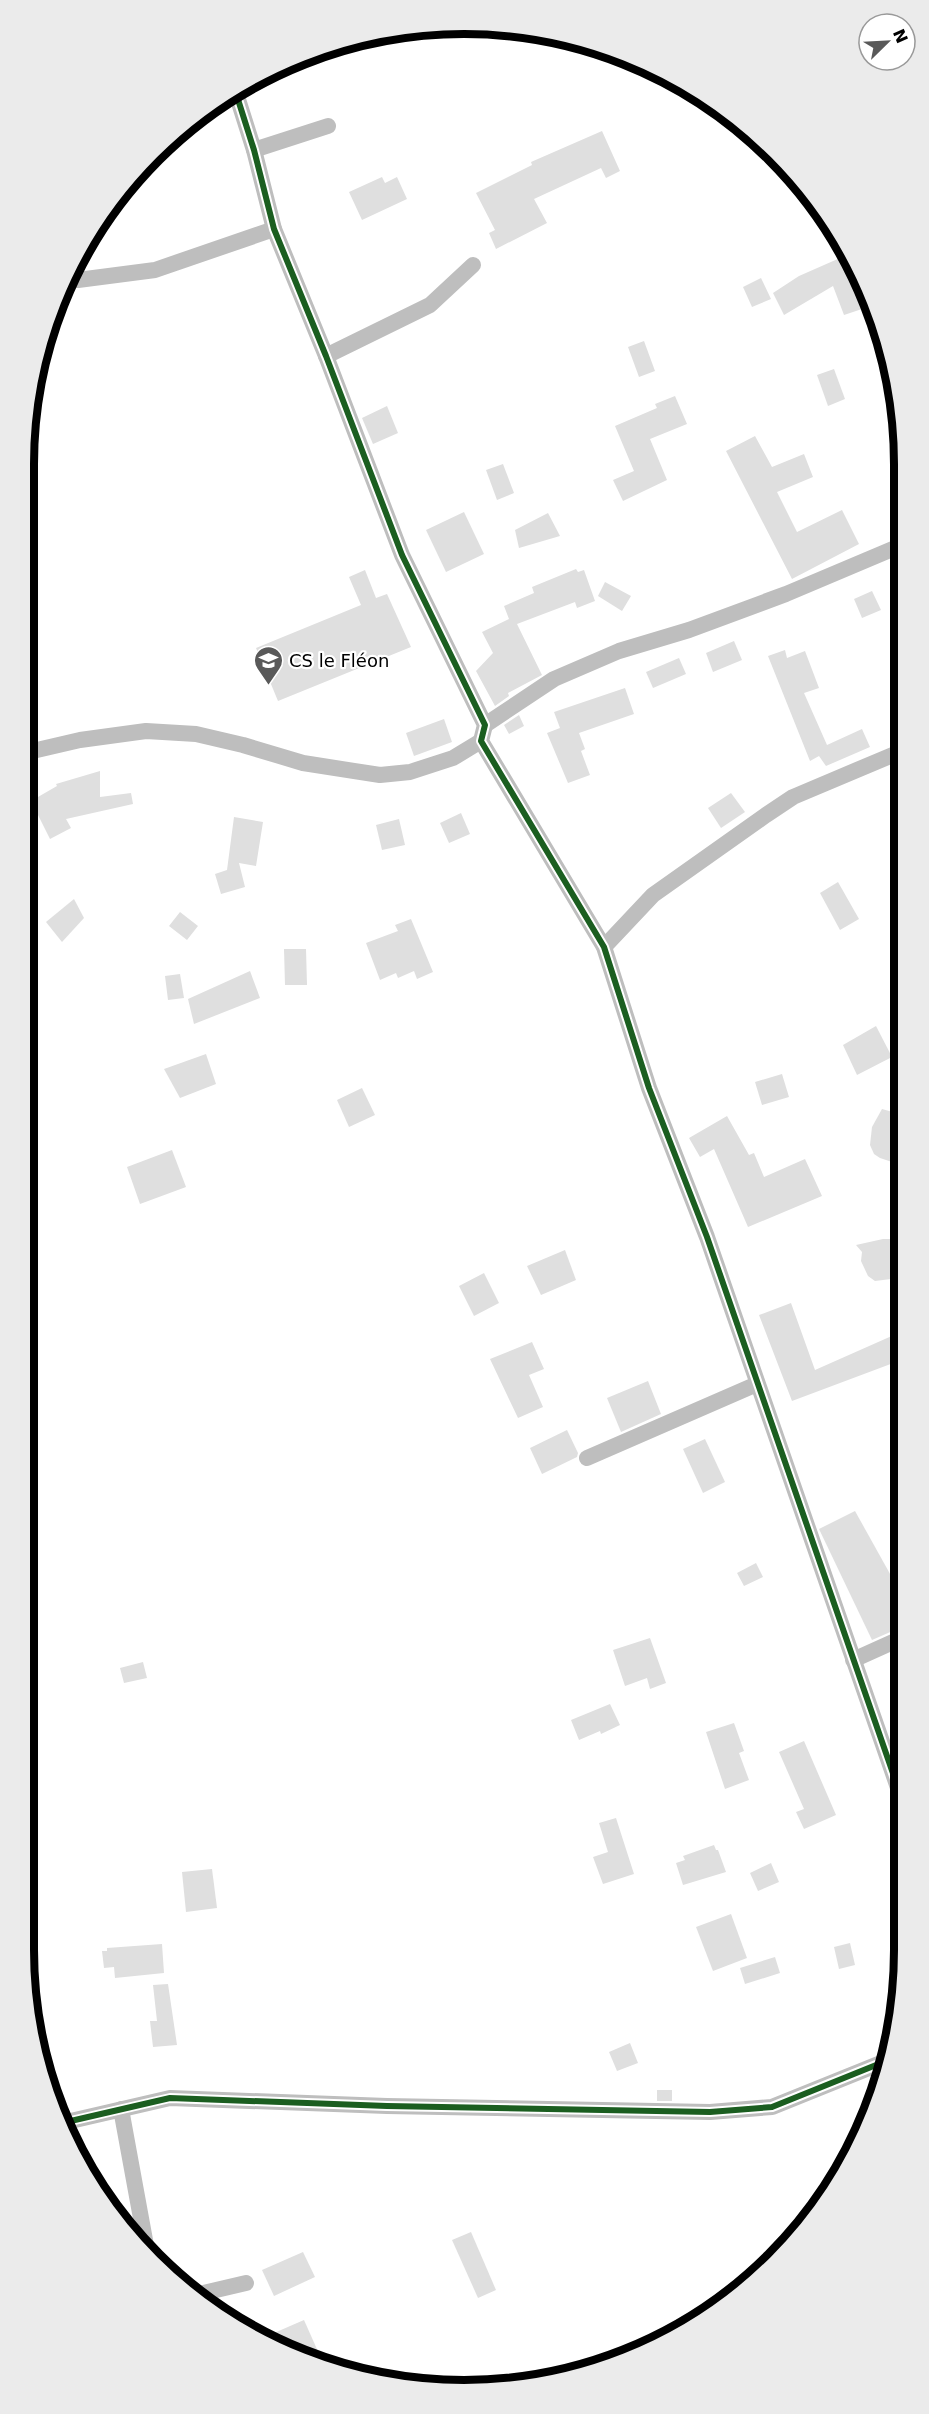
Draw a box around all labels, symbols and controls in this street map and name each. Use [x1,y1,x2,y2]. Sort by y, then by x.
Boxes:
north arrow [857,12,917,72]
text: N [889,26,912,46]
school or university icon: CS le Fléon [252,644,284,686]
place label: CS le Fléon [289,650,389,671]

